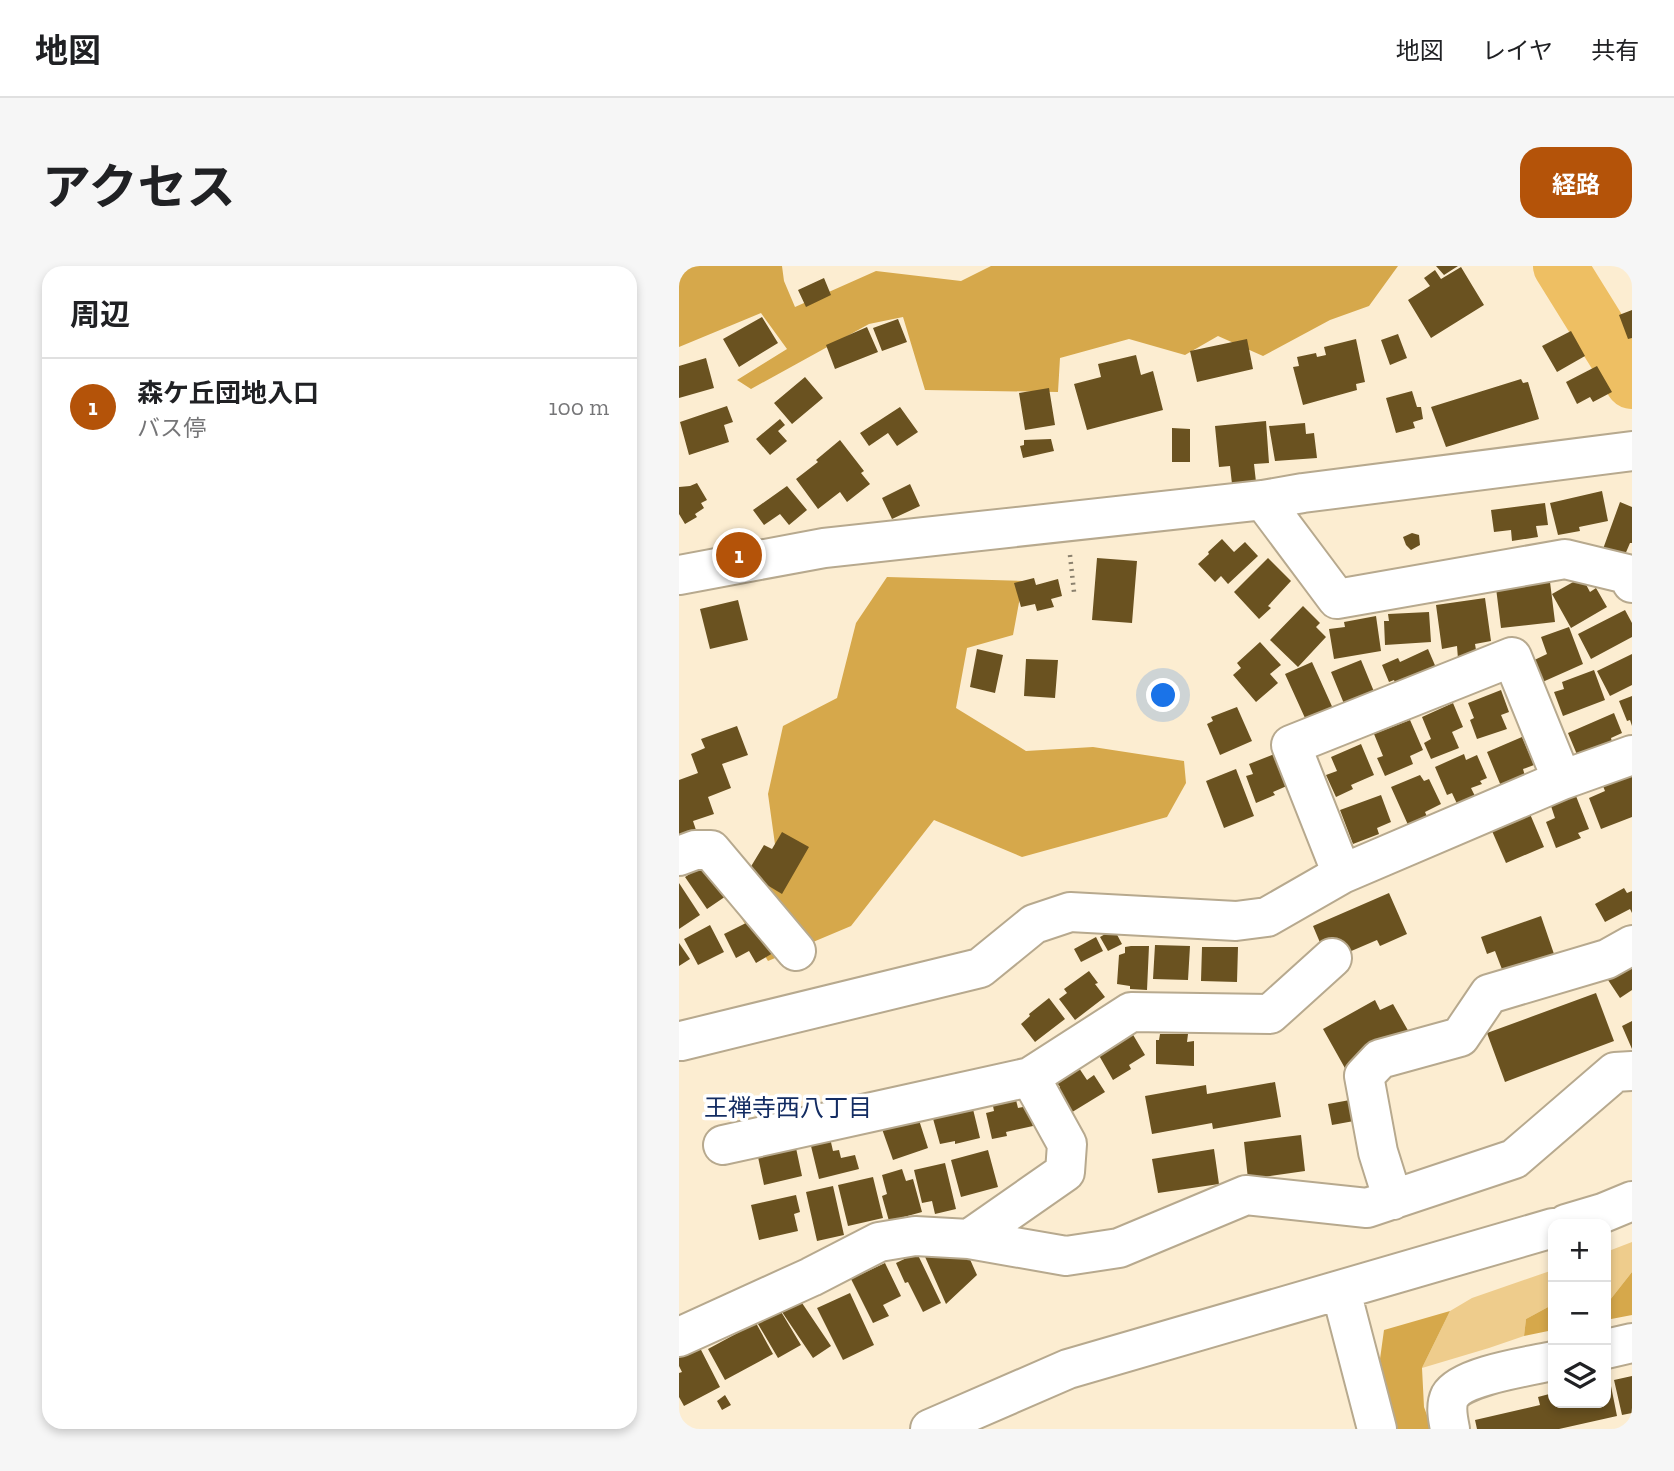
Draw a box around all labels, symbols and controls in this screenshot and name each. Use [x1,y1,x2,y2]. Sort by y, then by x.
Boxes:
text: 地図 [35,31,101,70]
text: 地図 [1396,36,1444,65]
text: レイヤ [1482,36,1553,65]
text: 共有 [1591,36,1639,65]
button: 経路 [1520,147,1632,218]
text: アクセス [42,158,236,217]
text: 周辺 [70,297,130,333]
text: 森ケ丘団地入口 [137,377,319,409]
text: 1 [88,393,98,421]
text: 100 m [549,393,609,421]
text: バス停 [137,414,206,442]
pin: 1 [716,529,762,581]
your location [1146,678,1180,712]
district label: 王禅寺西八丁目 [704,1093,872,1122]
map controls [1548,1219,1611,1408]
button: + [1548,1219,1611,1282]
button: − [1548,1282,1611,1345]
button: layers [1548,1345,1611,1408]

